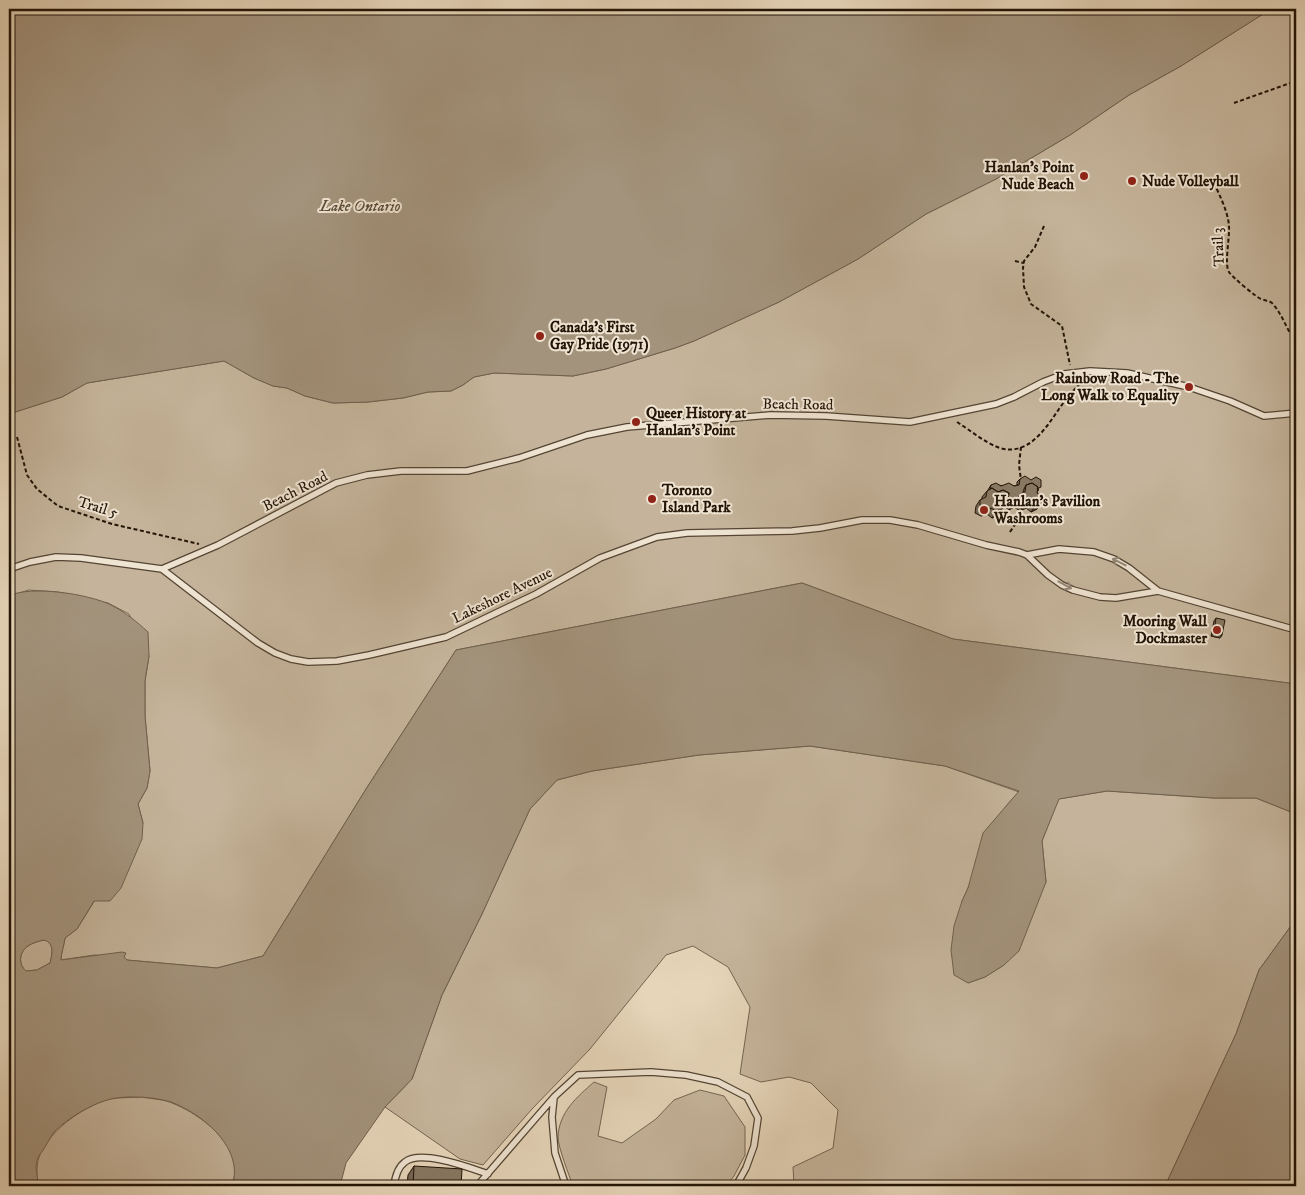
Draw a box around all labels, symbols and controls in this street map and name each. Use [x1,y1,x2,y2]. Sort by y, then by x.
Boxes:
place label: Hanlan's Point Nude Beach [985,158,1074,194]
marker: Hanlan's Point Nude Beach [1078,170,1090,182]
place label: Nude Volleyball [1142,172,1239,191]
marker: Nude Volleyball [1126,175,1138,187]
water label: Lake Ontario [319,196,400,216]
street label: Trail 3 [1208,227,1229,267]
place label: Canada's First Gay Pride (1971) [550,318,649,354]
marker: Canada's First Gay Pride (1971) [534,330,546,342]
place label: Rainbow Road - The Long Walk to Equality [1041,369,1180,406]
marker: Rainbow Road - The Long Walk to Equality [1183,381,1195,393]
street label: Beach Road [762,394,834,415]
place label: Queer History at Hanlan's Point [646,404,746,440]
marker: Queer History at Hanlan's Point [630,416,642,428]
street label: Beach Road [259,467,331,516]
place label: Toronto Island Park [661,481,731,517]
street label: Trail 5 [76,492,121,523]
place label: Hanlan's Pavilion Washrooms [993,492,1100,528]
marker: Toronto Island Park [646,493,658,505]
marker: Hanlan's Pavilion Washrooms [978,504,990,516]
one-way arrow [1112,557,1127,566]
street label: Lakeshore Avenue [449,563,555,628]
one-way arrow [1057,580,1072,590]
place label: Mooring Wall Dockmaster [1123,612,1207,648]
marker: Mooring Wall Dockmaster [1211,624,1223,636]

